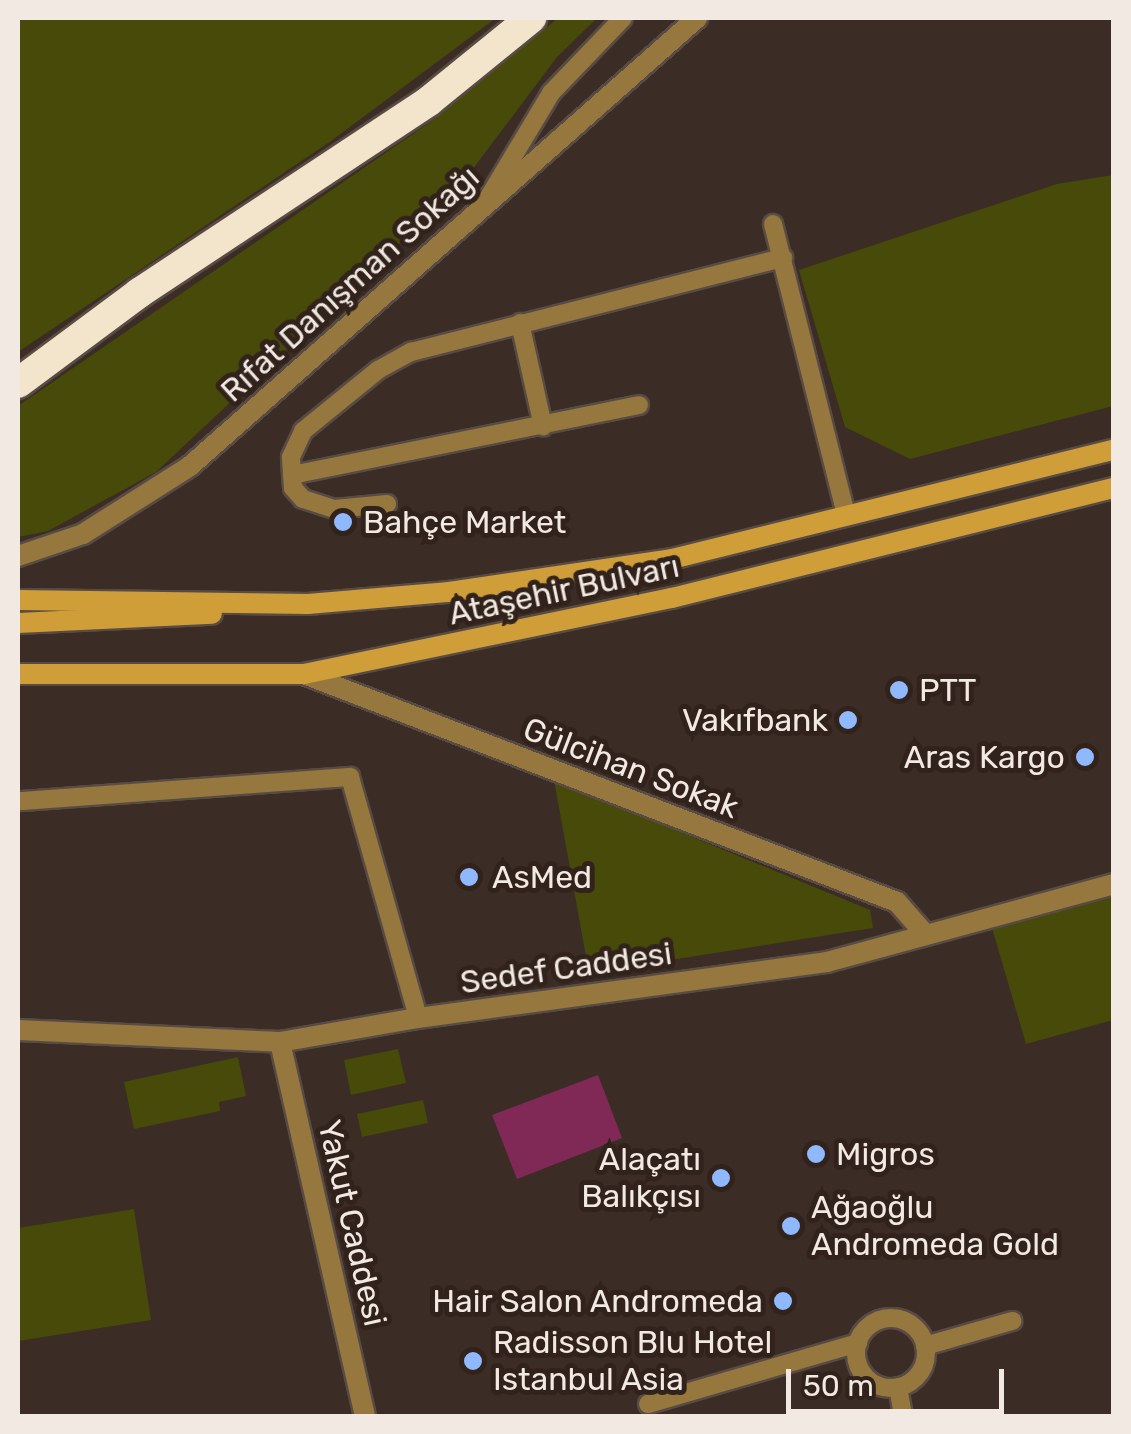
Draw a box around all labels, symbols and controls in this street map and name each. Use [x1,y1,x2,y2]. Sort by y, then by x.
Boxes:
street label: Rıfat Danışman Sokağı [213,158,487,410]
place label: Bahçe Market [363,503,566,541]
marker: Bahçe Market [332,511,354,533]
street label: Ataşehir Bulvarı [445,547,683,633]
place label: PTT [919,671,977,709]
marker: PTT [888,679,910,701]
place label: Vakıfbank [682,701,828,739]
street label: Gülcihan Sokak [518,709,744,827]
marker: Vakıfbank [837,709,859,731]
place label: Aras Kargo [904,738,1065,776]
marker: Aras Kargo [1074,746,1096,768]
place label: AsMed [492,858,592,896]
marker: AsMed [456,864,482,890]
street label: Sedef Caddesi [457,934,675,1002]
street label: Yakut Caddesi [310,1116,394,1330]
place label: Migros [836,1135,935,1173]
place label: Alaçatı Balıkçısı [581,1141,701,1216]
marker: Migros [805,1143,827,1165]
marker: Alaçatı Balıkçısı [710,1167,732,1189]
place label: Ağaoğlu Andromeda Gold [811,1189,1059,1264]
marker: Ağaoğlu Andromeda Gold [780,1215,802,1237]
place label: Hair Salon Andromeda [431,1282,763,1320]
marker: Hair Salon Andromeda [772,1290,794,1312]
place label: Radisson Blu Hotel Istanbul Asia [493,1324,772,1399]
scale bar [791,1349,1008,1411]
marker: Radisson Blu Hotel Istanbul Asia [462,1350,484,1372]
text: 50 m [803,1368,874,1404]

